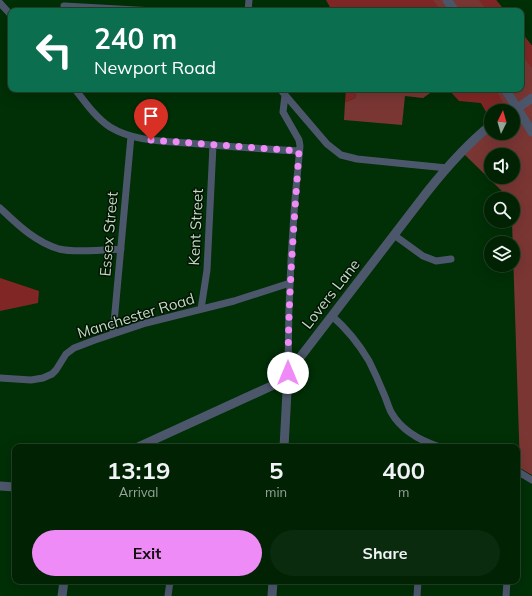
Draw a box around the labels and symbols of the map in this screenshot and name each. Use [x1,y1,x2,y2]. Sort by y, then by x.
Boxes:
pin [134,99,168,140]
north arrow [484,104,520,140]
street label: Kent Street [184,188,207,266]
street label: Essex Street [95,191,122,277]
street label: Lovers Lane [297,255,364,332]
street label: Manchester Road [75,289,197,342]
position arrow [267,352,309,394]

